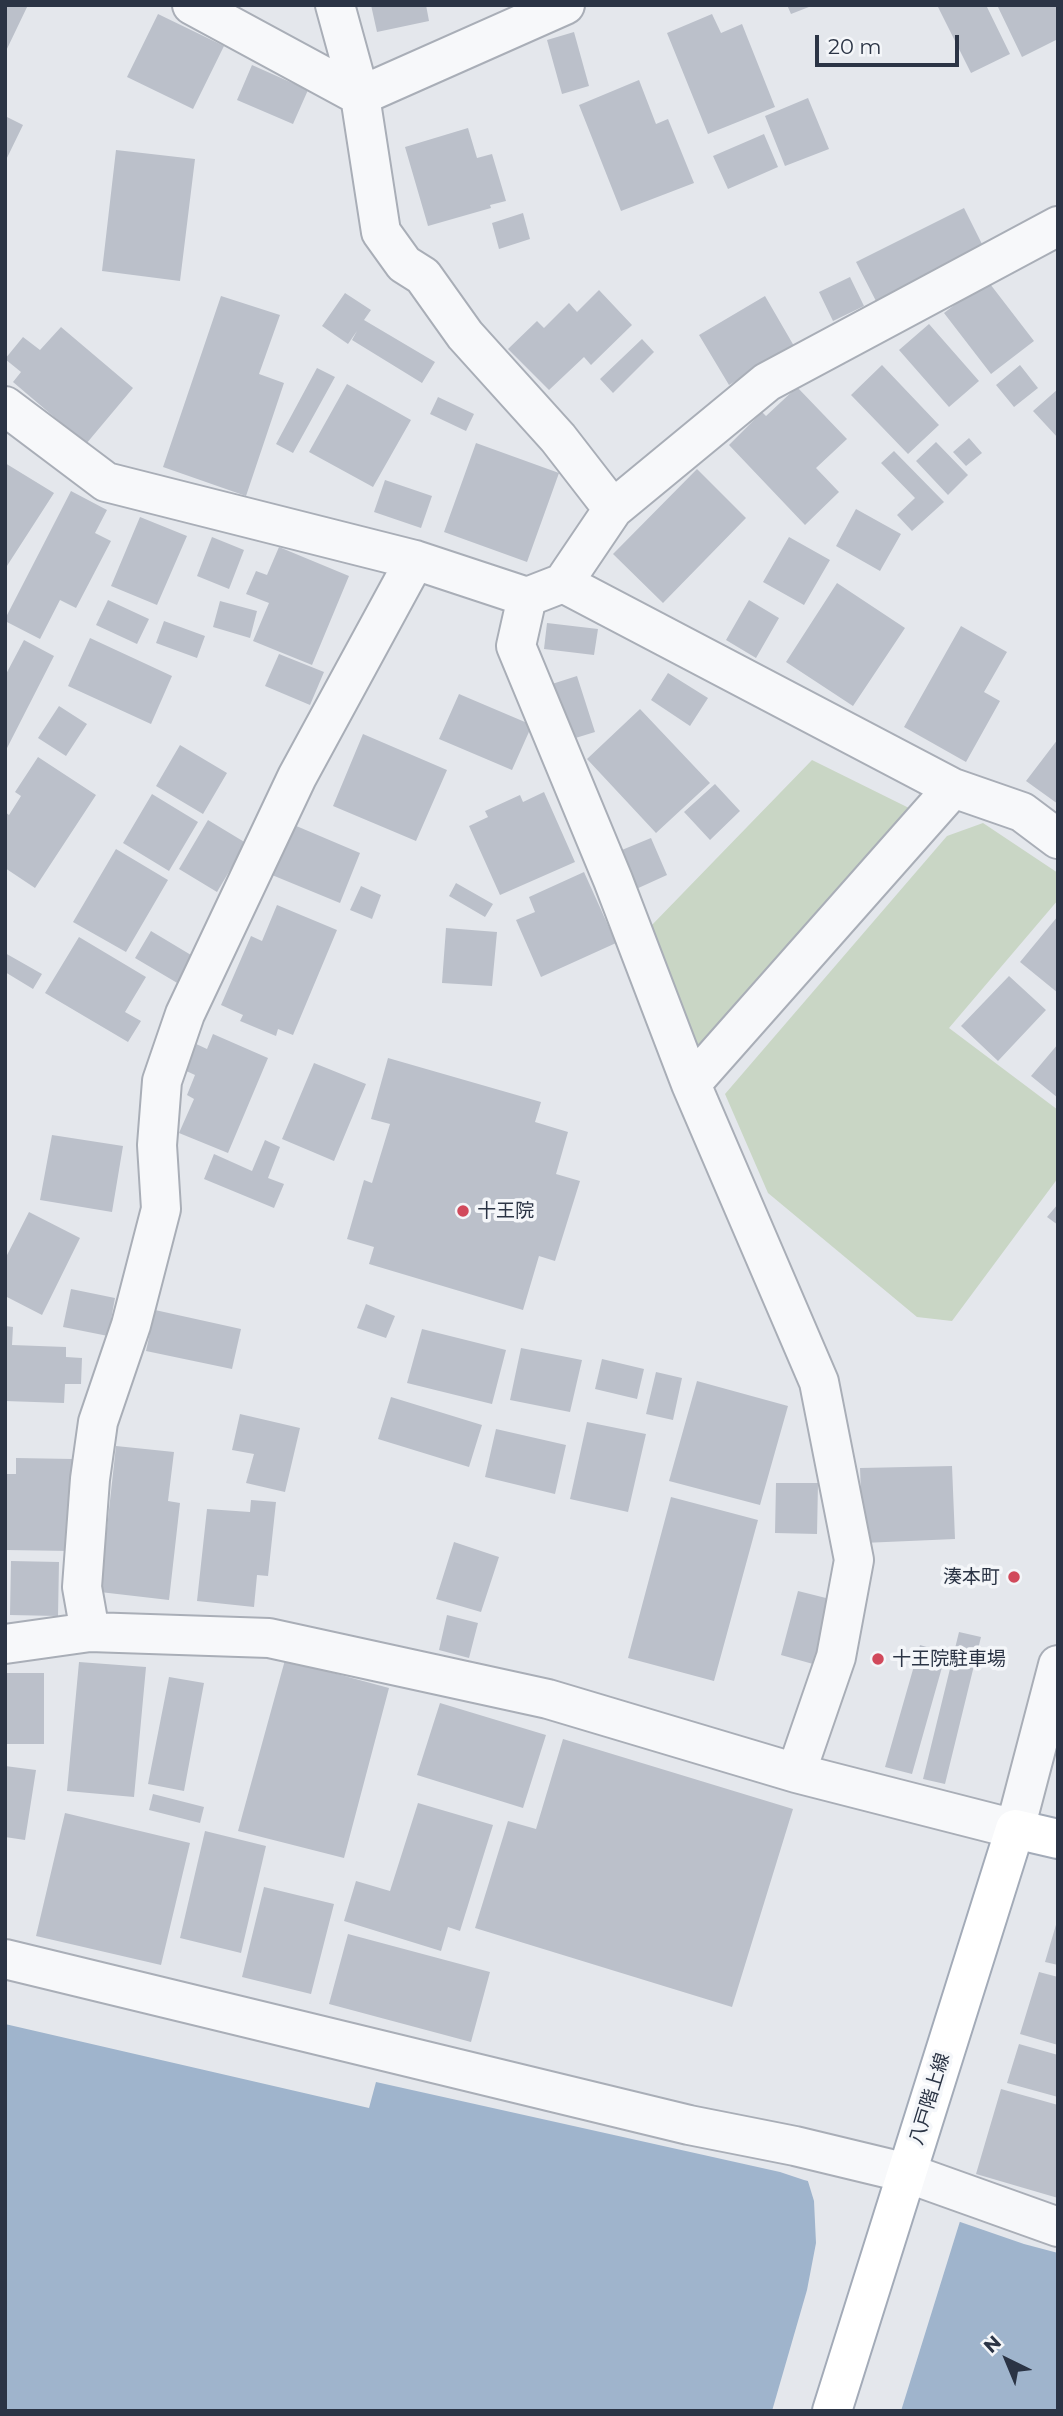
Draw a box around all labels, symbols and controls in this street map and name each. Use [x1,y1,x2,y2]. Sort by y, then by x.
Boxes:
scale bar [818,21,962,65]
text: 20 m [828,34,882,59]
place label: 十王院 [477,1200,534,1222]
marker: 十王院 [455,1203,471,1219]
place label: 湊本町 [943,1566,1000,1588]
marker: 湊本町 [1006,1569,1022,1585]
place label: 十王院駐車場 [892,1648,1006,1670]
marker: 十王院駐車場 [870,1651,886,1667]
street label: 八戸階上線 [905,2050,955,2148]
north arrow [972,2325,1042,2395]
text: N [979,2331,1006,2358]

